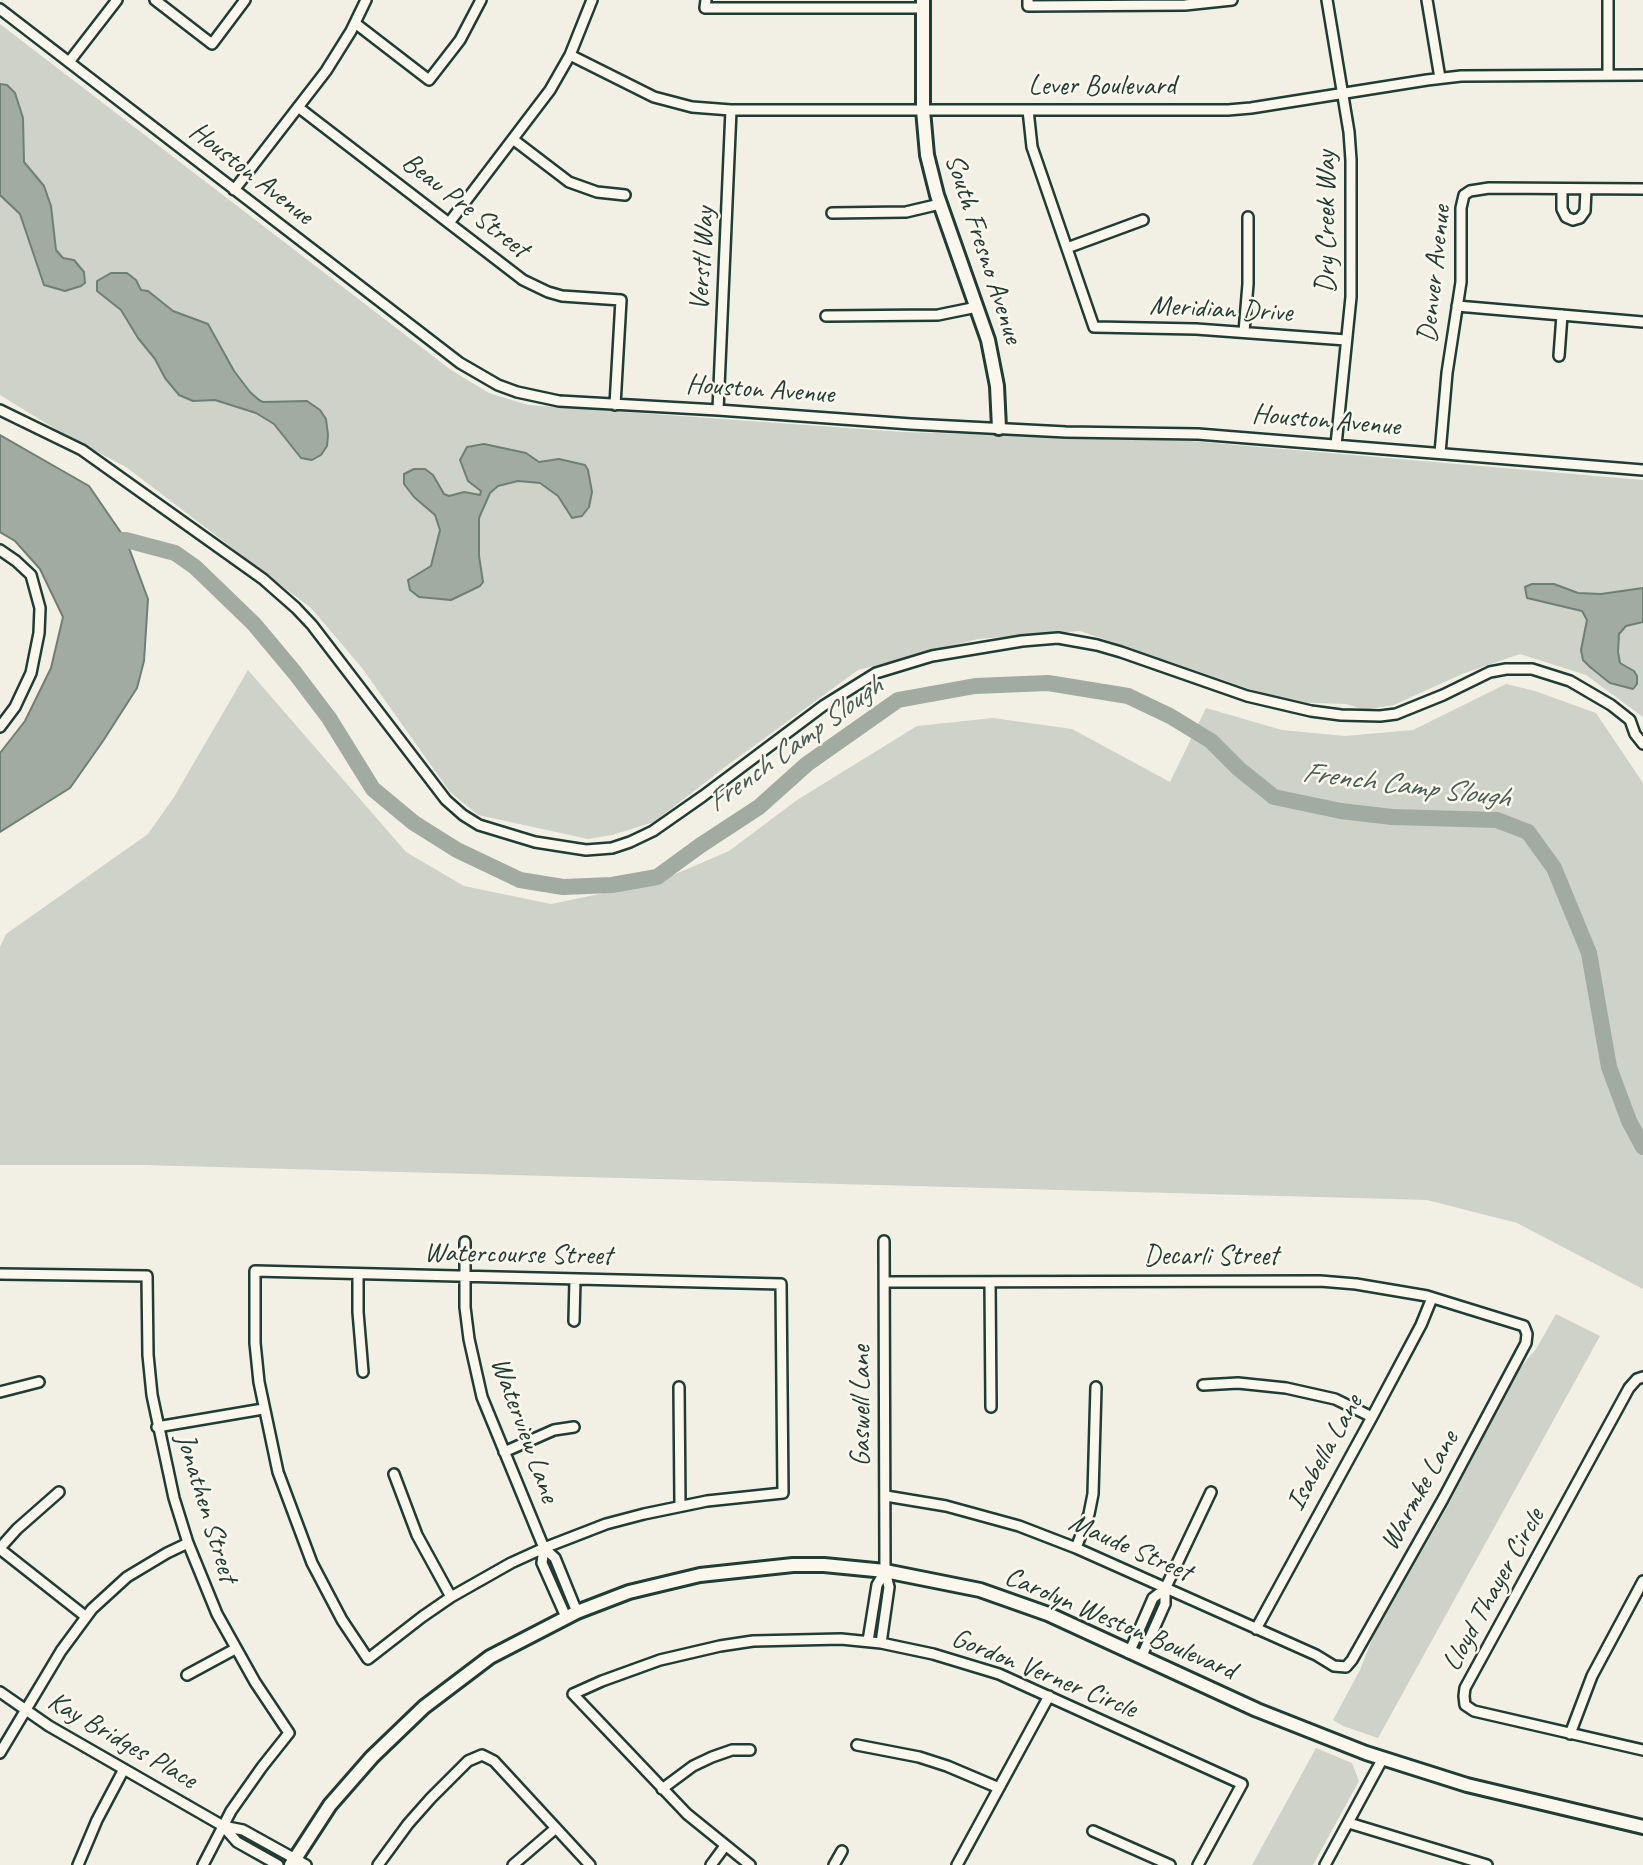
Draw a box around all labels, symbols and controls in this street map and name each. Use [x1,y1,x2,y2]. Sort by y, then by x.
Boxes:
street label: Lever Boulevard [1028,70,1176,104]
street label: Houston Avenue [182,115,320,233]
street label: Beau Pre Street [395,146,535,266]
street label: South Fresno Avenue [937,150,1029,348]
street label: Dry Creek Way [1310,151,1344,293]
street label: Denver Avenue [1411,204,1459,344]
street label: Verstl Way [684,206,722,312]
street label: Meridian Drive [1149,289,1293,331]
street label: Houston Avenue [685,368,835,412]
street label: Houston Avenue [1251,398,1401,444]
water label: French Camp Slough [700,669,890,821]
water label: French Camp Slough [1300,755,1512,817]
street label: Watercourse Street [424,1237,612,1273]
street label: Decarli Street [1144,1240,1278,1274]
street label: Gaswell Lane [845,1345,879,1467]
street label: Waterview Lane [482,1353,566,1507]
street label: Isabella Lane [1279,1389,1371,1517]
street label: Warmke Lane [1373,1425,1467,1557]
street label: Jonathen Street [168,1430,244,1586]
street label: Lloyd Thayer Circle [1436,1503,1552,1677]
street label: Maude Street [1064,1506,1196,1590]
street label: Carolyn Weston Boulevard [999,1560,1241,1688]
street label: Gordon Verner Circle [947,1622,1141,1726]
street label: Kay Bridges Place [42,1685,202,1797]

